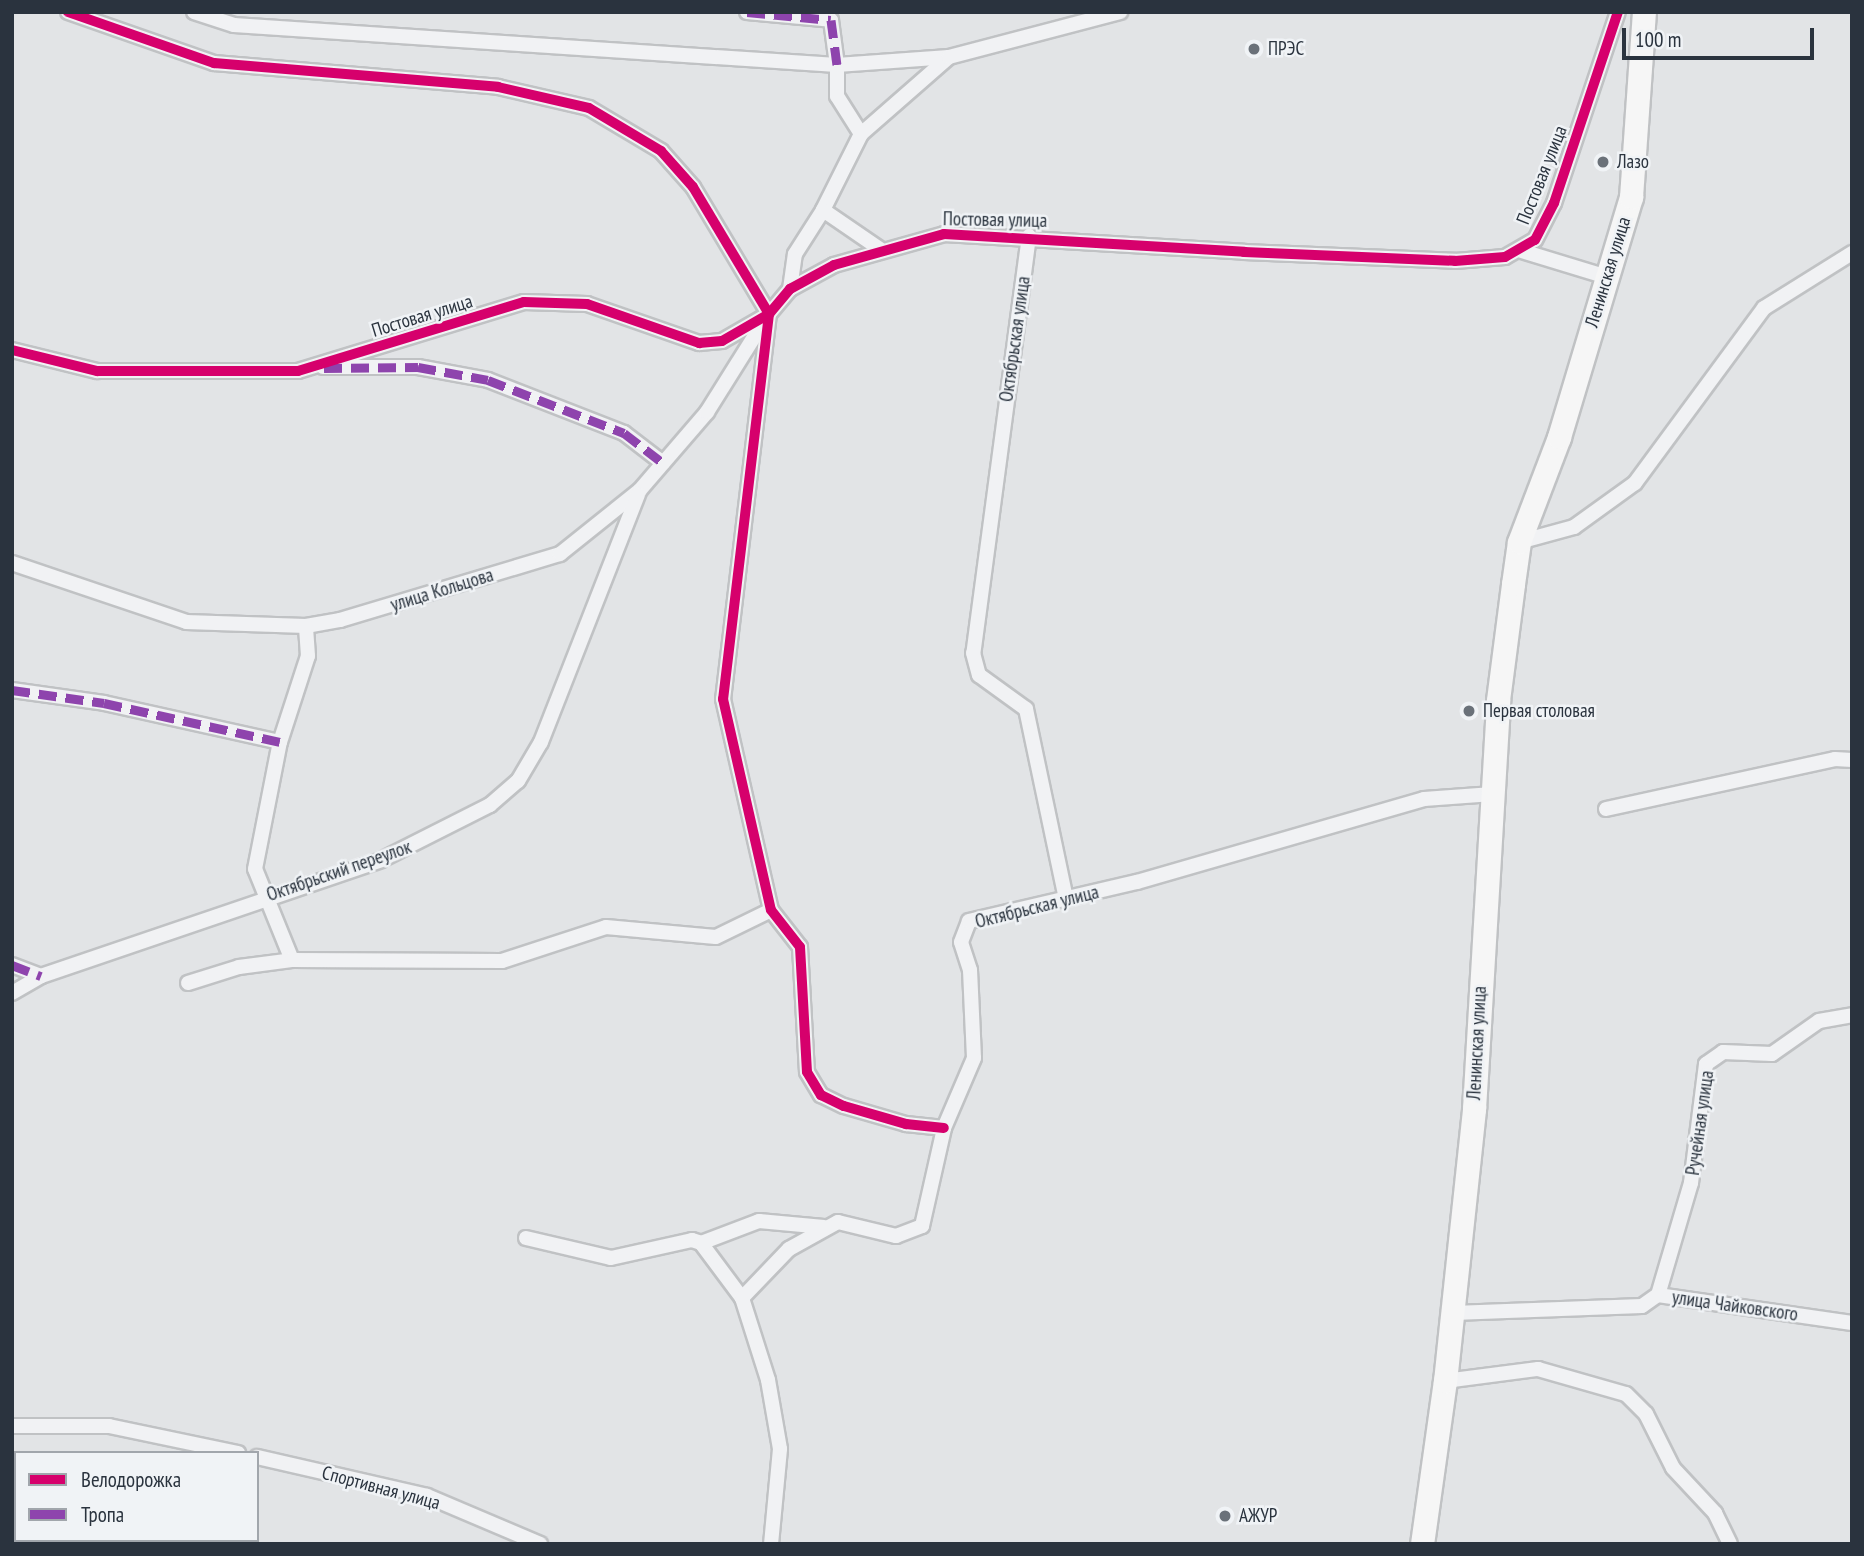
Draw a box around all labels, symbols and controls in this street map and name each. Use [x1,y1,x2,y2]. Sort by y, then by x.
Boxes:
scale bar [1626,14,1818,58]
text: 100 m [1635,26,1681,53]
place label: ПРЭС [1268,38,1304,60]
marker: ПРЭС [1246,41,1262,57]
street label: Постовая улица [1512,122,1572,228]
place label: Лазо [1617,151,1649,173]
marker: Лазо [1595,154,1611,170]
street label: Постовая улица [943,208,1047,232]
street label: Ленинская улица [1580,214,1636,330]
street label: Октябрьская улица [995,275,1035,403]
street label: Постовая улица [369,290,475,342]
street label: улица Кольцова [388,564,496,616]
place label: Первая столовая [1483,700,1595,722]
marker: Первая столовая [1461,703,1477,719]
street label: Октябрьский переулок [264,836,414,906]
street label: Октябрьская улица [973,881,1101,933]
street label: Ленинская улица [1463,985,1491,1101]
street label: Ручейная улица [1681,1069,1719,1177]
street label: улица Чайковского [1671,1286,1799,1326]
legend [14,1451,259,1542]
street label: Спортивная улица [319,1461,443,1515]
text: Велодорожка [81,1466,181,1493]
text: Тропа [81,1501,124,1528]
place label: АЖУР [1239,1505,1277,1527]
marker: АЖУР [1217,1508,1233,1524]

